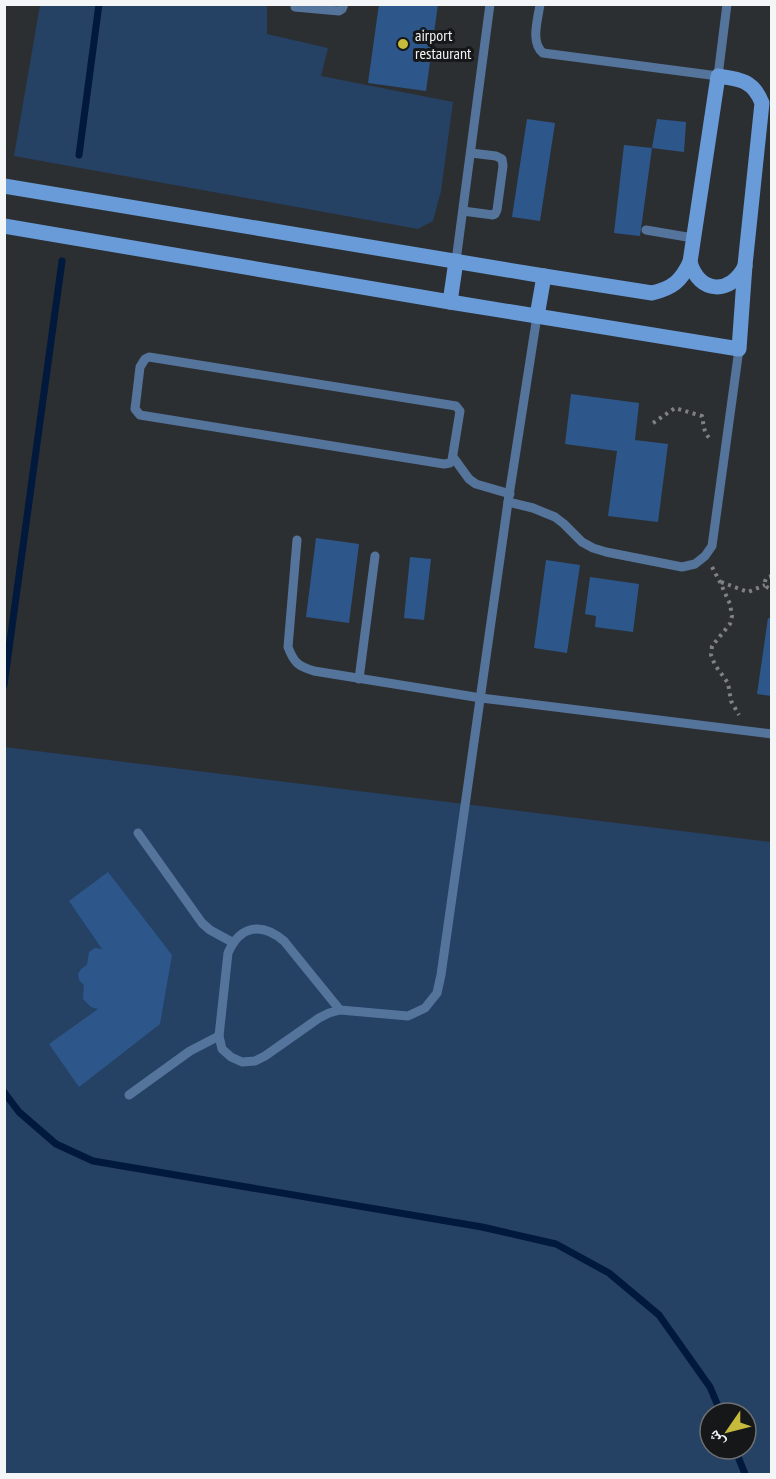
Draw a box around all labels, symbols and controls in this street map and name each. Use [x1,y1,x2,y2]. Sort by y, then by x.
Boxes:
place label: airport restaurant [415,25,472,63]
marker: airport restaurant [396,37,410,51]
north arrow [698,1401,758,1461]
text: ش [703,1427,729,1452]

